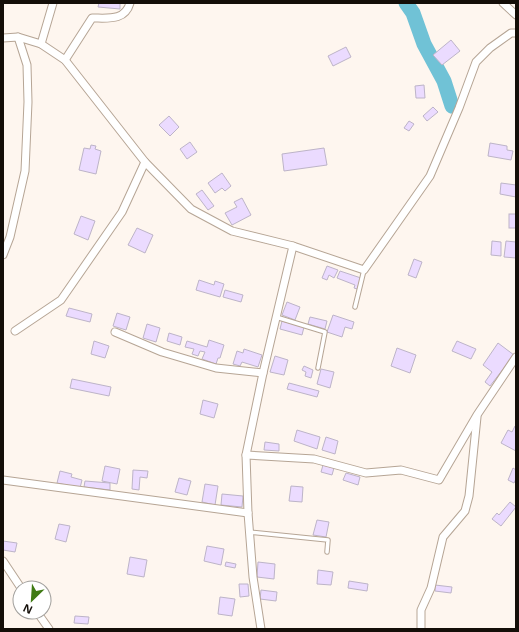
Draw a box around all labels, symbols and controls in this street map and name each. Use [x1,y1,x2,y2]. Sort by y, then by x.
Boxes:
north arrow [12,580,52,620]
text: N [20,601,35,618]

